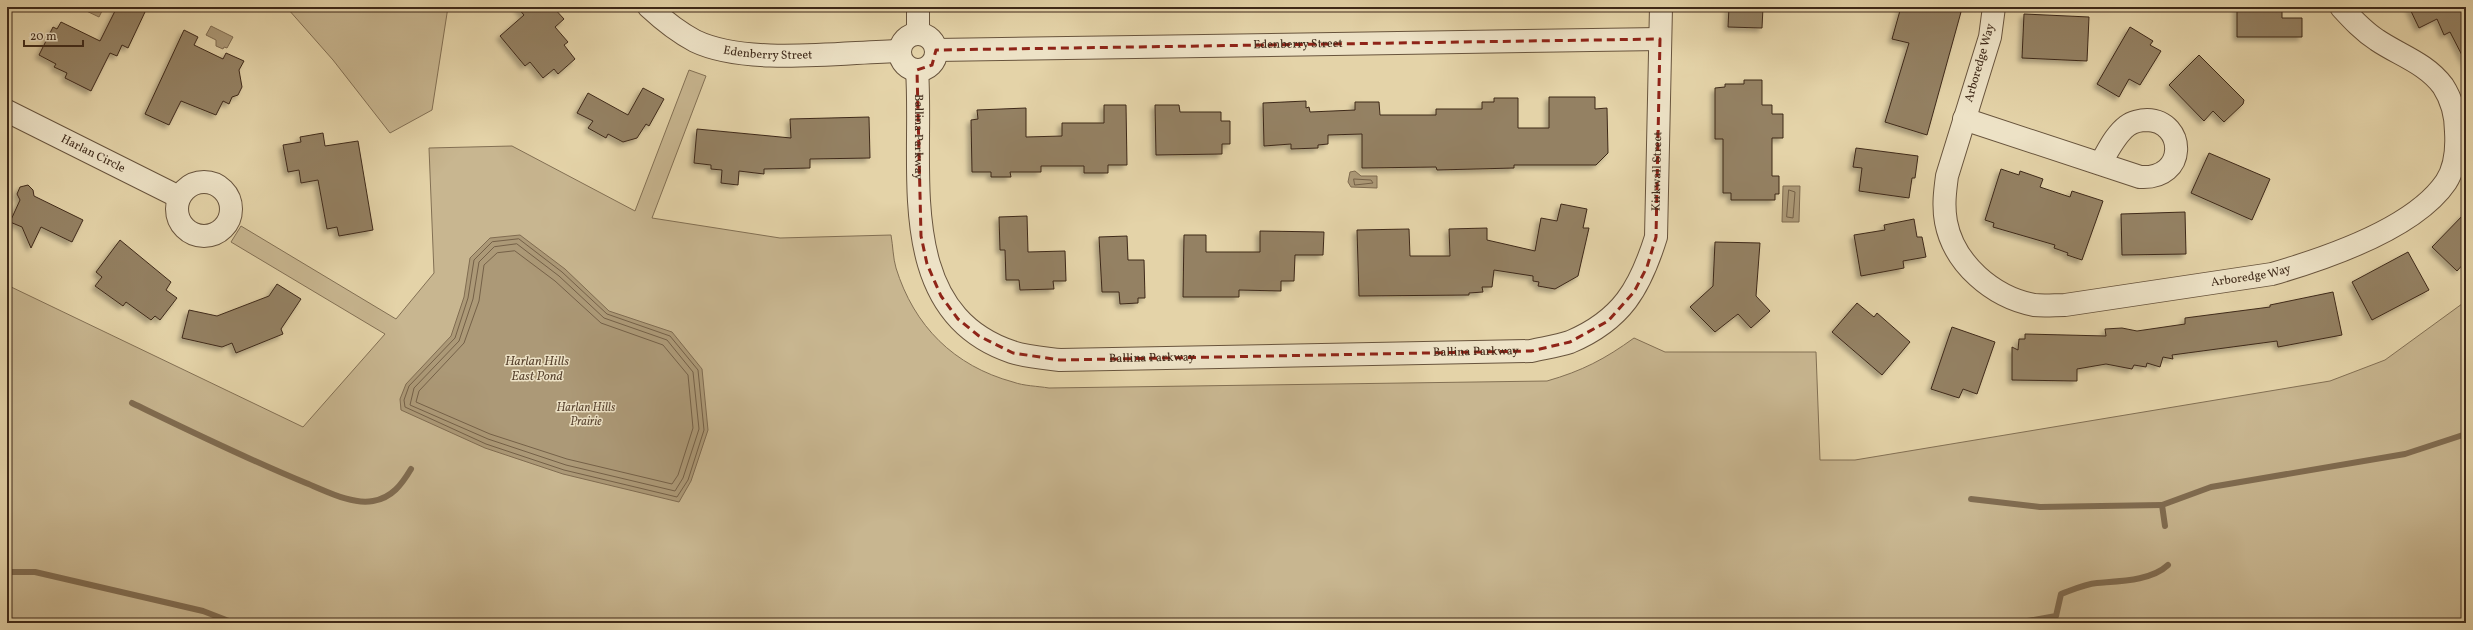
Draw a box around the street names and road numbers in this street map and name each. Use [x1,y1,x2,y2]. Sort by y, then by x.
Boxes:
street label: Arboredge Way [1961,21,1999,104]
street label: Edenberry Street [1253,36,1343,53]
street label: Edenberry Street [722,42,813,64]
street label: Ballina Parkway [910,94,926,181]
street label: Harlan Circle [58,131,128,177]
street label: Kirkwall Street [1649,131,1666,211]
street label: Arboredge Way [2210,261,2293,291]
street label: Ballina Parkway [1433,343,1519,361]
street label: Ballina Parkway [1109,349,1196,367]

